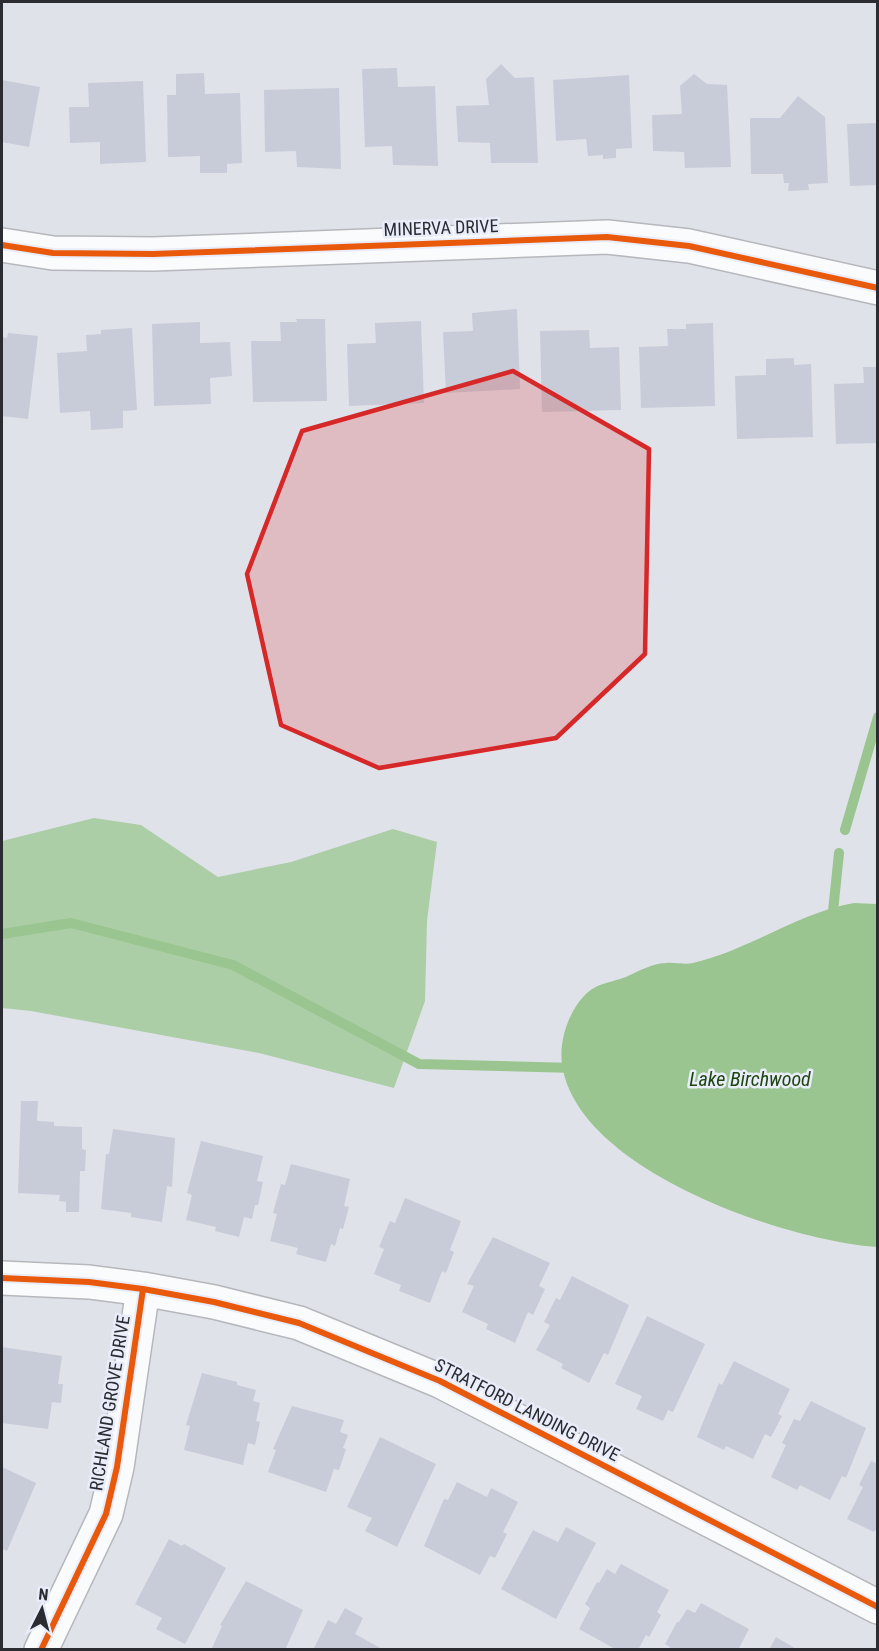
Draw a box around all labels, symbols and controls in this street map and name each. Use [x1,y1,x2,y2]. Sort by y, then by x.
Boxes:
street label: MINERVA DRIVE [383,215,499,240]
water label: Lake Birchwood [689,1067,811,1091]
street label: RICHLAND GROVE DRIVE [85,1314,134,1492]
street label: STRATFORD LANDING DRIVE [431,1354,623,1465]
north arrow [12,1579,72,1639]
text: N [38,1585,49,1605]

